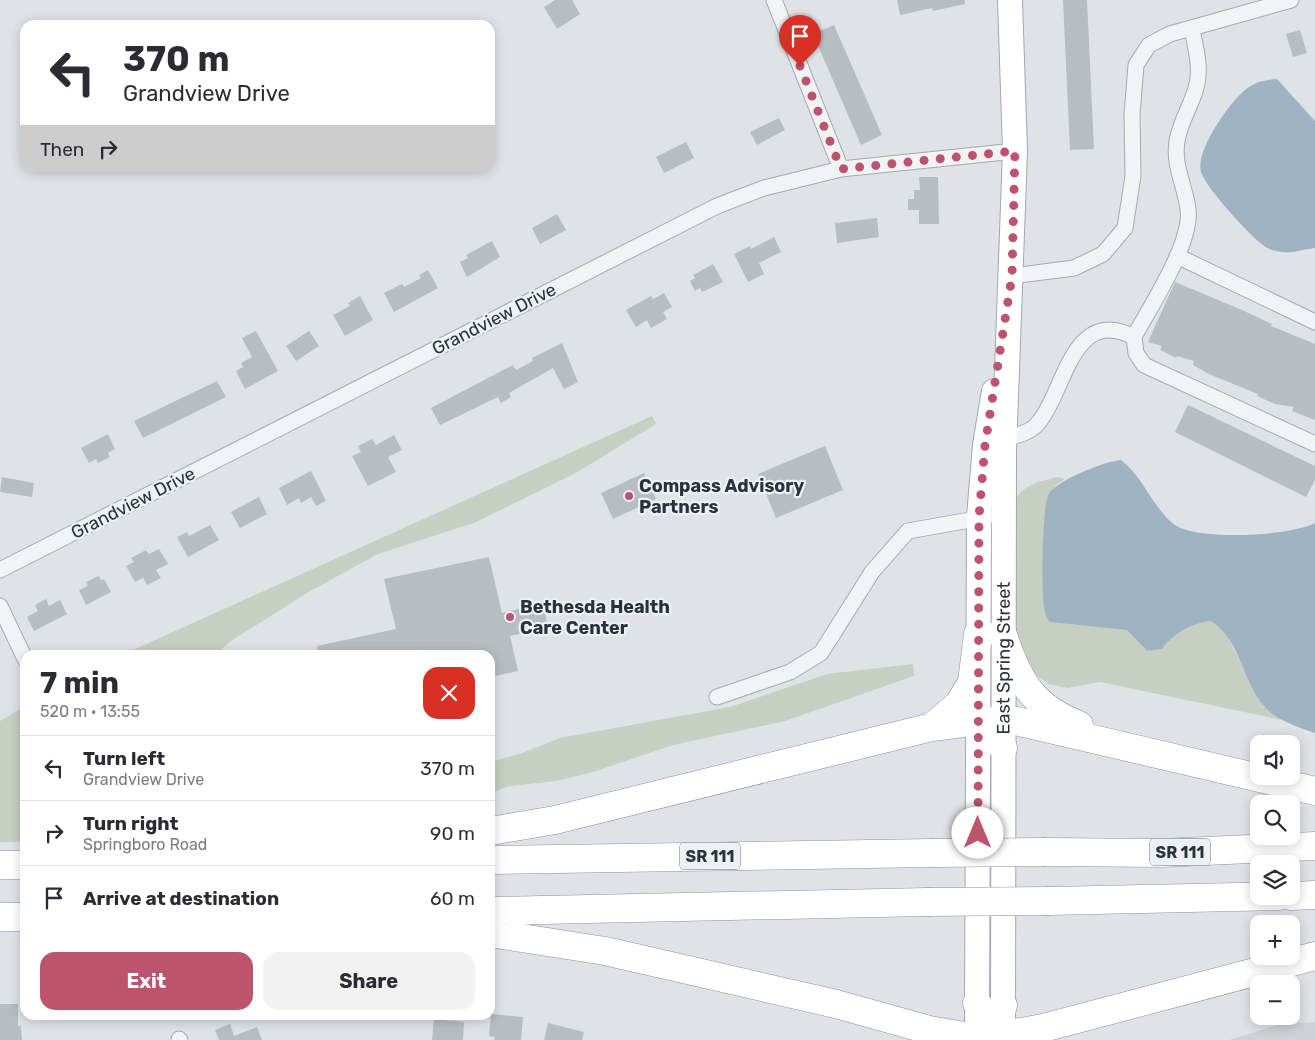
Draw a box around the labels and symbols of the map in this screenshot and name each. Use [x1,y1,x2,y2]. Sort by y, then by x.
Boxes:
pin [779,15,821,66]
street label: Grandview Drive [428,278,560,360]
street label: Grandview Drive [67,462,199,544]
place label: Compass Advisory Partners [639,475,805,518]
marker: Compass Advisory Partners [623,490,635,502]
street label: East Spring Street [993,582,1015,734]
place label: Bethesda Health Care Center [520,596,670,639]
marker: Bethesda Health Care Center [504,611,516,623]
position arrow [951,806,1003,858]
road number: SR 111 [1150,839,1210,866]
road number: SR 111 [680,842,740,869]

